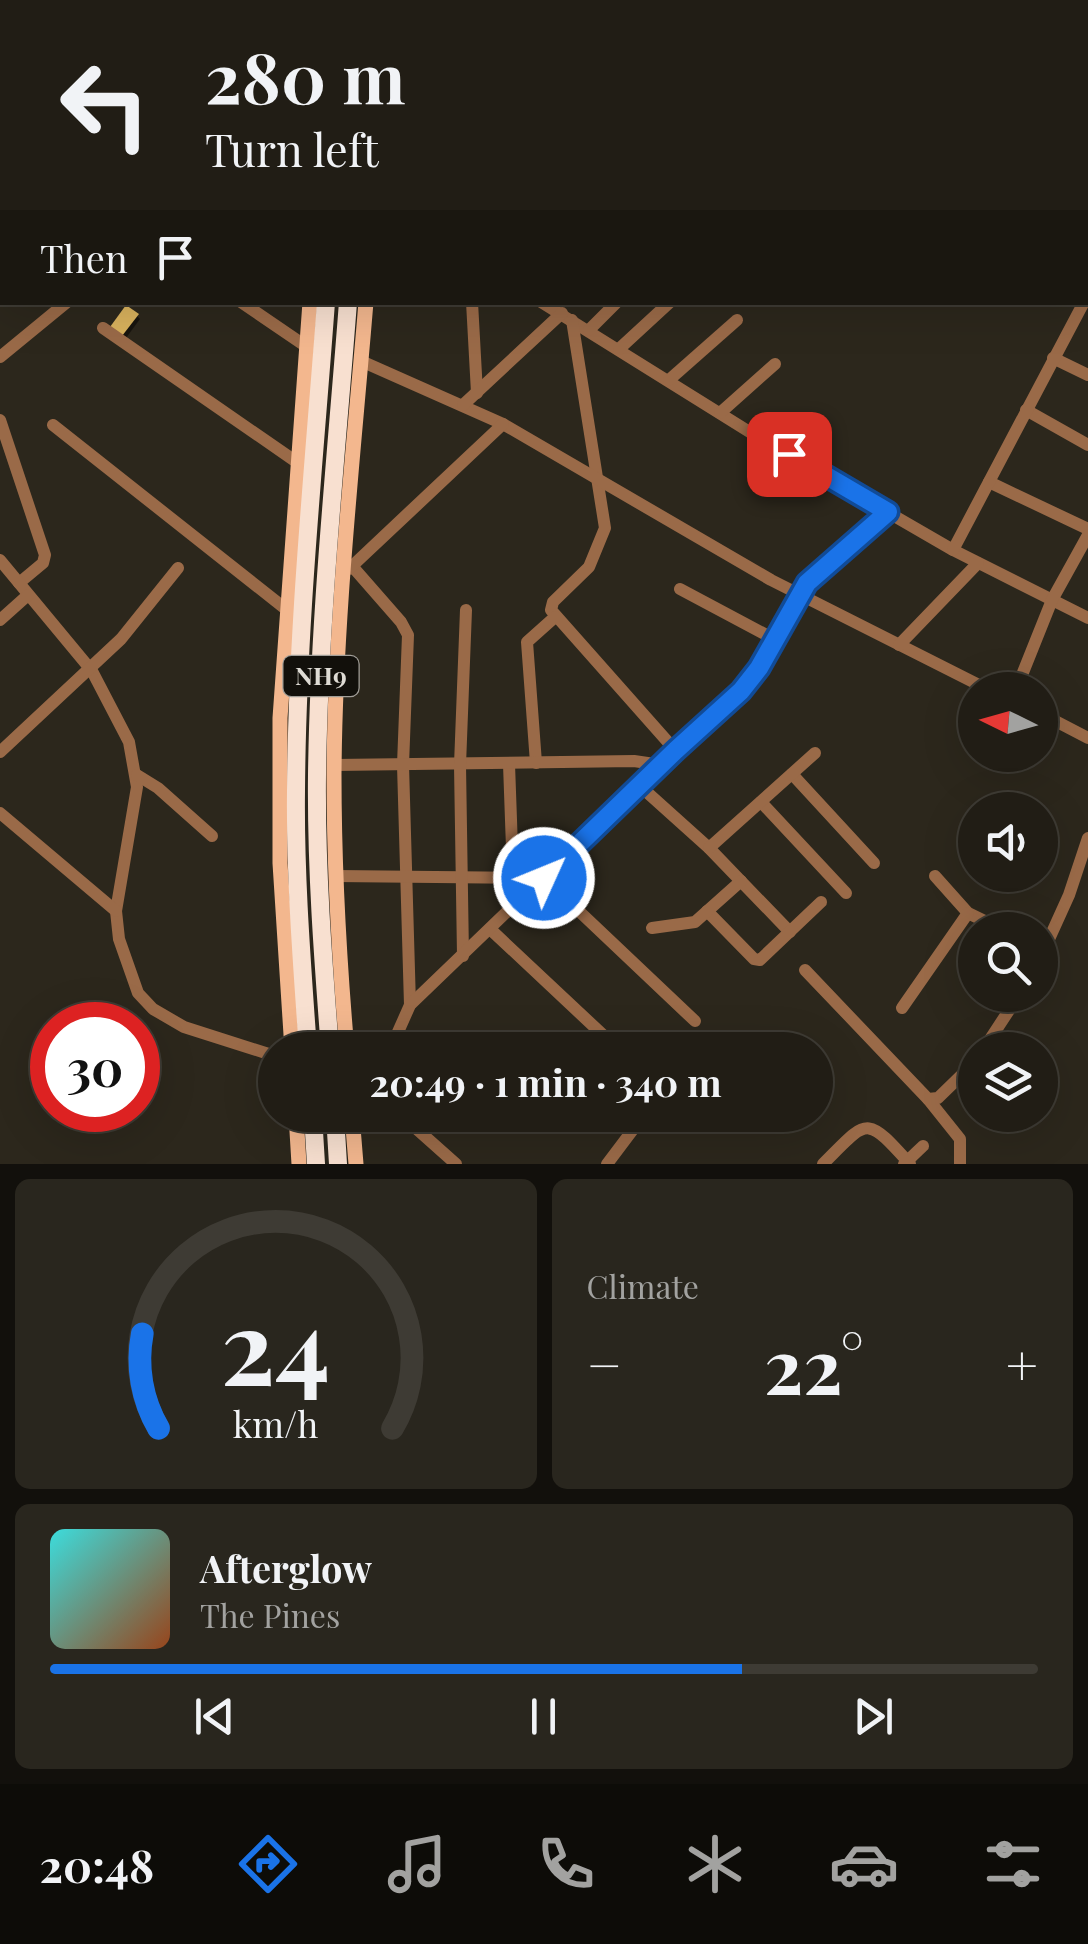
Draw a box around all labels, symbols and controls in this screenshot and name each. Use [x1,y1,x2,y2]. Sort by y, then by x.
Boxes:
text: 280 m [205,28,406,122]
icon: left [40,40,170,170]
text: Turn left [205,118,379,178]
icon: arrive [148,230,203,285]
text: Then [40,232,128,283]
pin [747,412,832,497]
icon: arrive [762,427,817,482]
road number: NH9 [284,656,358,696]
north arrow [958,672,1058,772]
map controls [958,672,1058,1132]
button: sound [958,792,1058,892]
position arrow [492,826,596,930]
button: search [958,912,1058,1012]
speed limit sign: 30 [30,1002,160,1132]
button: layers [958,1032,1058,1132]
text: 20:49 · 1 min · 340 m [369,1056,722,1107]
text: Climate [587,1264,699,1307]
text: 24 [221,1273,330,1412]
text: 22° [764,1313,864,1413]
text: − [587,1326,622,1400]
text: + [1006,1326,1038,1400]
text: km/h [233,1399,319,1447]
text: Afterglow [200,1542,372,1593]
text: The Pines [200,1593,340,1636]
icon: previous [187,1689,242,1744]
icon: pause [516,1689,571,1744]
icon: next [846,1689,901,1744]
icon: directions [233,1829,303,1899]
icon: music [382,1829,452,1899]
icon: phone [531,1829,601,1899]
icon: climate [680,1829,750,1899]
icon: car [829,1829,899,1899]
icon: filters [978,1829,1048,1899]
text: 20:48 [40,1834,154,1894]

